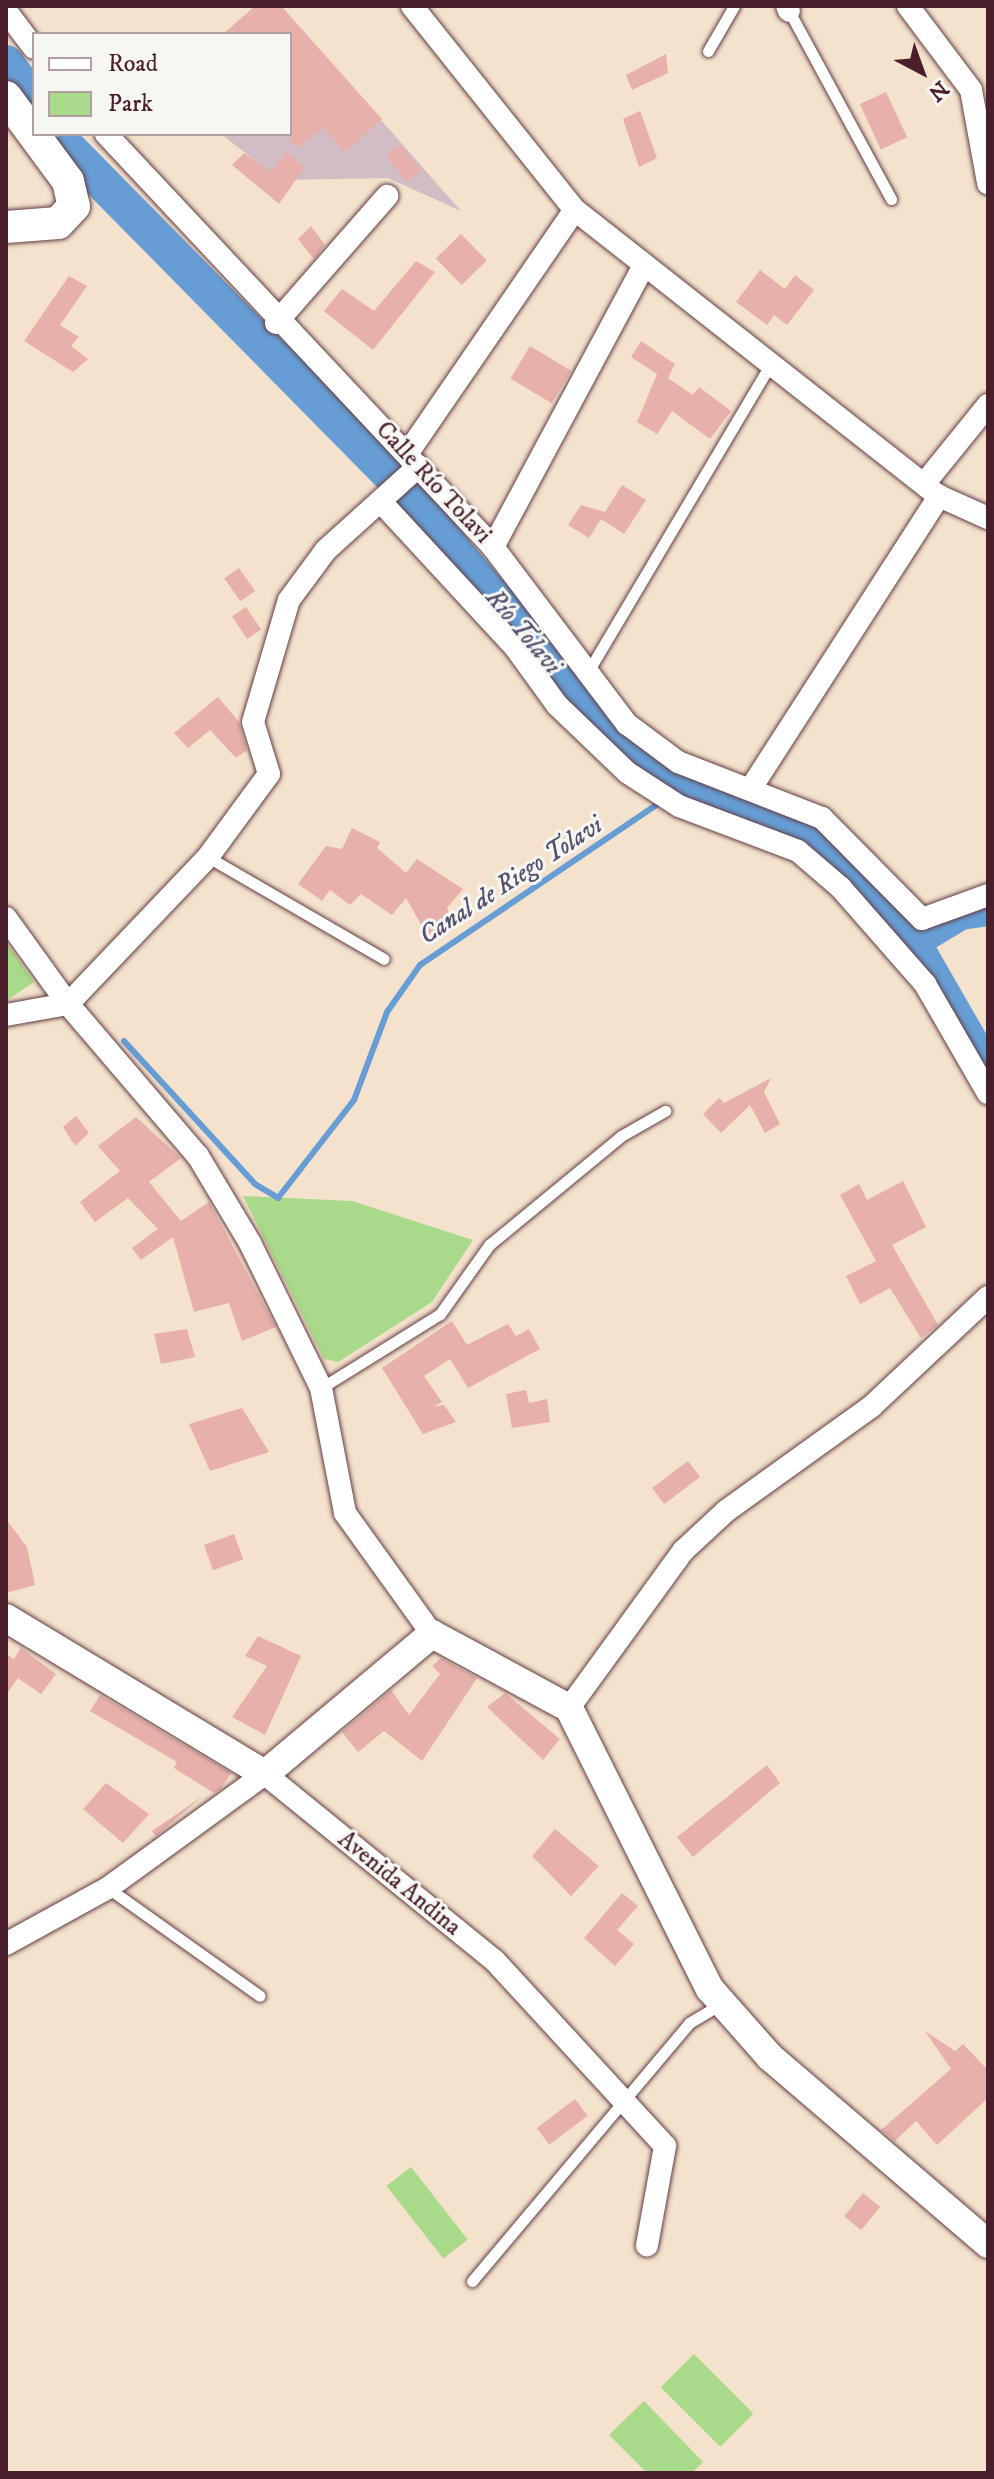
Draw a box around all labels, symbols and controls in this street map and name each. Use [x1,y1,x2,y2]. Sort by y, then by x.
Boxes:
legend [32,32,292,136]
north arrow [882,32,962,112]
text: Road [108,49,158,79]
text: N [922,74,954,107]
text: Park [108,89,153,119]
street label: Calle Río Tolavi [369,416,497,550]
water label: Río Tolavi [478,583,568,681]
water label: Canal de Riego Tolavi [413,810,609,952]
street label: Avenida Andina [332,1826,466,1942]

